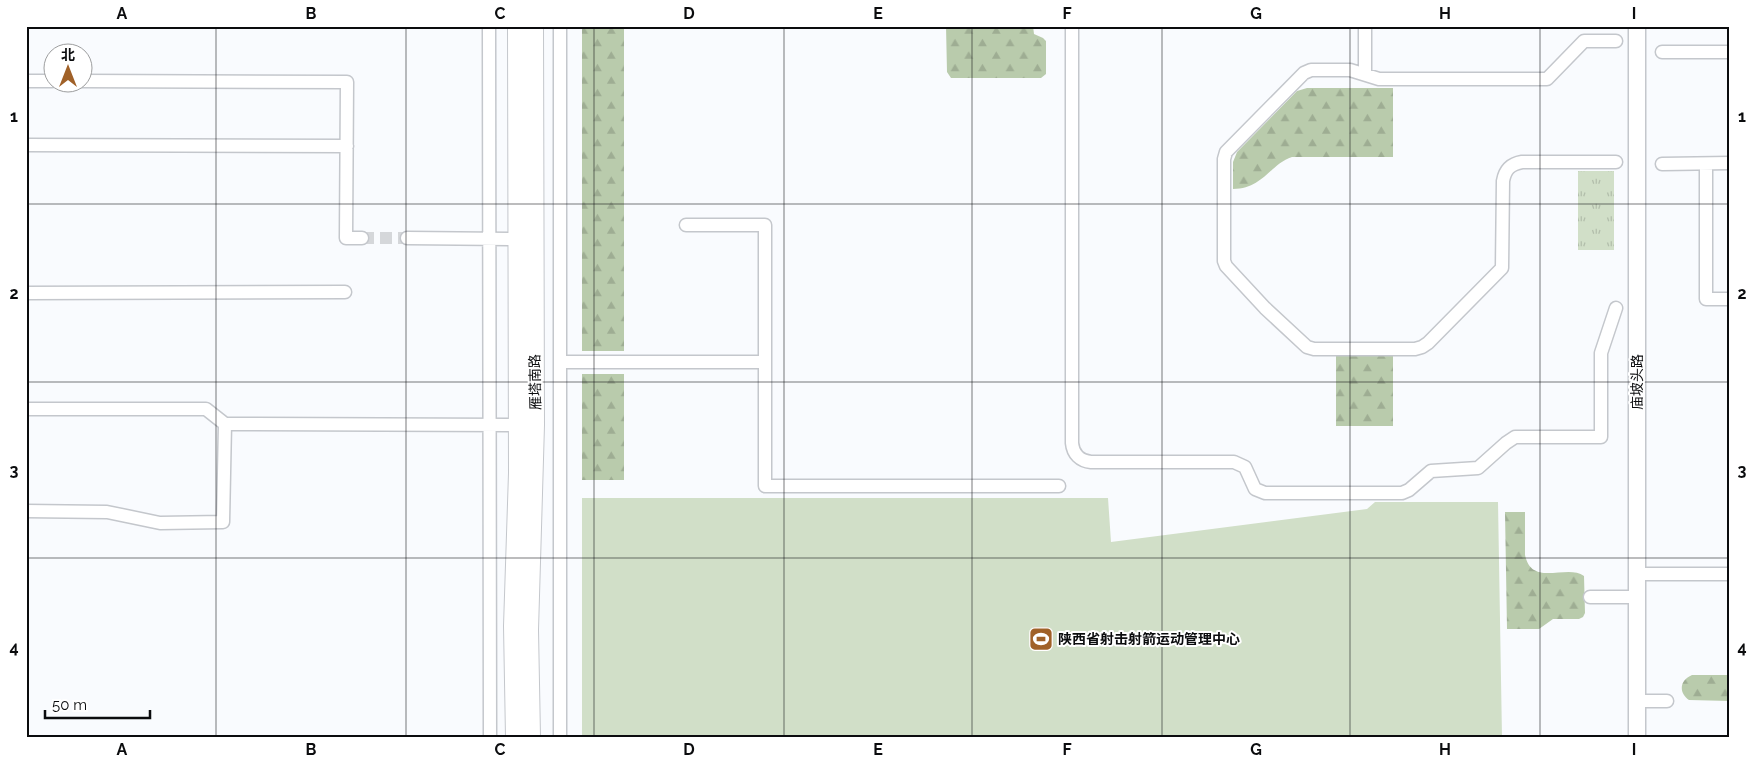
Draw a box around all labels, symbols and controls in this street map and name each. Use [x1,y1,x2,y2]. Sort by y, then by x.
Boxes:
text: A [117,4,128,23]
text: B [306,4,317,23]
text: C [495,4,506,23]
text: D [683,4,695,23]
text: E [873,4,883,23]
text: F [1062,4,1072,23]
text: G [1250,4,1262,23]
text: H [1439,4,1451,23]
text: I [1632,4,1636,23]
north arrow [42,42,92,92]
text: 北 [61,47,75,63]
text: 1 [10,107,18,126]
text: 1 [1738,107,1746,126]
text: 2 [9,284,19,303]
text: 2 [1737,284,1747,303]
street label: 雁塔南路 [527,354,543,410]
street label: 庙坡头路 [1629,354,1645,410]
text: 3 [10,461,19,480]
text: 3 [1738,461,1747,480]
sports icon: 陕西省射击射箭运动管理中心 [1028,626,1054,652]
place label: 陕西省射击射箭运动管理中心 [1058,631,1240,647]
text: 4 [9,638,19,657]
text: 4 [1737,638,1747,657]
scale bar [45,688,150,720]
text: 50 m [52,696,87,714]
text: A [117,740,128,759]
text: B [306,740,317,759]
text: C [495,740,506,759]
text: D [683,740,695,759]
text: E [873,740,883,759]
text: F [1062,740,1072,759]
text: G [1250,740,1262,759]
text: H [1439,740,1451,759]
text: I [1632,740,1636,759]

